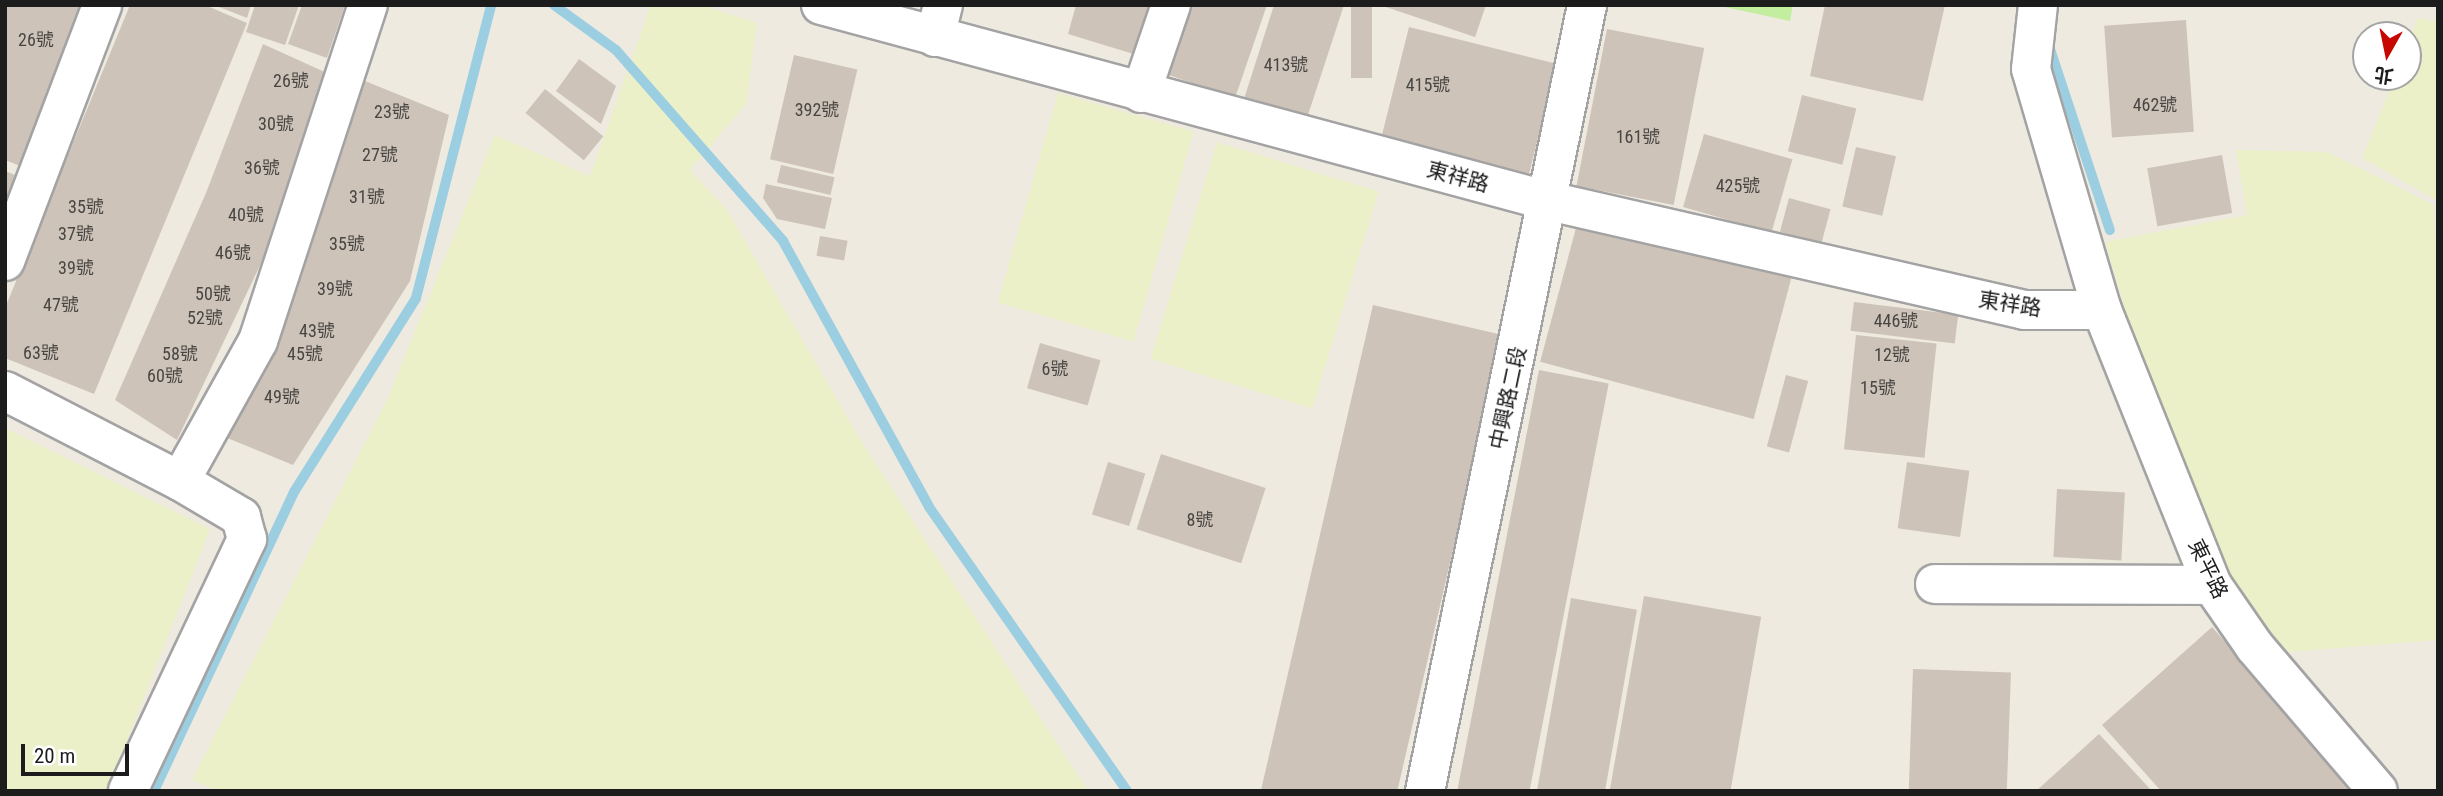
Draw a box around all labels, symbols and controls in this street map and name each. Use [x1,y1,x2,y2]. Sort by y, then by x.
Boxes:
north arrow [2352,21,2422,91]
house number: 26號 [18,29,54,51]
house number: 413號 [1264,54,1308,76]
text: 北 [2373,62,2395,88]
house number: 26號 [273,70,309,92]
house number: 415號 [1406,74,1450,96]
house number: 462號 [2133,94,2177,116]
house number: 392號 [795,99,839,121]
house number: 23號 [374,101,410,123]
house number: 30號 [258,113,294,135]
house number: 161號 [1616,126,1660,148]
house number: 27號 [362,144,398,166]
house number: 36號 [244,157,280,179]
street label: 東祥路 [1424,157,1492,197]
house number: 425號 [1716,175,1760,197]
house number: 31號 [349,186,385,208]
house number: 35號 [68,196,104,218]
house number: 40號 [228,204,264,226]
house number: 37號 [58,223,94,245]
house number: 35號 [329,233,365,255]
house number: 46號 [215,242,251,264]
house number: 39號 [58,257,94,279]
house number: 39號 [317,278,353,300]
house number: 50號 [195,283,231,305]
street label: 東祥路 [1977,287,2043,321]
house number: 47號 [43,294,79,316]
house number: 52號 [187,307,223,329]
house number: 446號 [1874,310,1918,332]
house number: 43號 [299,320,335,342]
house number: 63號 [23,342,59,364]
house number: 58號 [162,343,198,365]
house number: 45號 [287,343,323,365]
street label: 中興路二段 [1485,344,1531,452]
house number: 12號 [1874,344,1910,366]
house number: 6號 [1042,358,1068,380]
house number: 60號 [147,365,183,387]
house number: 15號 [1860,377,1896,399]
house number: 49號 [264,386,300,408]
house number: 8號 [1187,509,1213,531]
street label: 東平路 [2183,535,2233,603]
scale bar [24,730,133,774]
text: 20 m [34,744,75,768]

